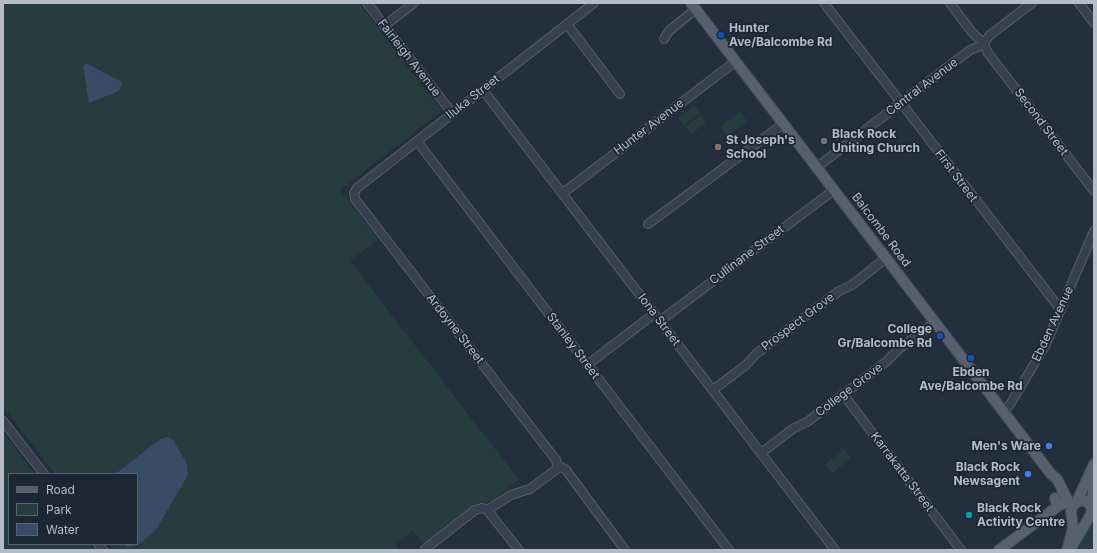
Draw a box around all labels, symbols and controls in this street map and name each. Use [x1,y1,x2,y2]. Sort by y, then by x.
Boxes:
street label: Fairleigh Avenue [374,17,444,99]
place label: Hunter Ave/Balcombe Rd [729,21,832,49]
marker: Hunter Ave/Balcombe Rd [716,30,726,40]
street label: Central Avenue [883,55,961,119]
street label: Iluka Street [443,72,503,122]
street label: Second Street [1011,86,1071,158]
street label: Hunter Avenue [611,96,687,158]
place label: Black Rock Uniting Church [832,127,920,155]
place label: St Joseph's School [726,133,795,161]
marker: Black Rock Uniting Church [819,136,829,146]
marker: St Joseph's School [713,142,723,152]
street label: First Street [932,147,980,205]
street label: Balcombe Road [849,190,913,270]
street label: Cullinane Street [707,222,787,288]
street label: Ebden Avenue [1029,284,1077,364]
street label: Prospect Grove [759,290,837,354]
street label: Ardoyne Street [423,291,487,367]
street label: Iona Street [635,291,683,349]
street label: Stanley Street [543,310,603,382]
place label: College Gr/Balcombe Rd [837,322,932,350]
marker: College Gr/Balcombe Rd [935,331,945,341]
marker: Ebden Ave/Balcombe Rd [966,353,976,363]
street label: College Grove [813,360,885,420]
place label: Ebden Ave/Balcombe Rd [919,365,1023,393]
street label: Karrakatta Street [867,429,937,515]
place label: Men's Ware [971,439,1041,453]
marker: Men's Ware [1044,441,1054,451]
place label: Black Rock Newsagent [953,460,1020,488]
marker: Black Rock Newsagent [1023,469,1033,479]
legend [8,473,138,545]
text: Road [46,482,75,497]
place label: Black Rock Activity Centre [977,501,1065,529]
text: Park [46,502,72,517]
marker: Black Rock Activity Centre [964,510,974,520]
text: Water [46,522,79,537]

